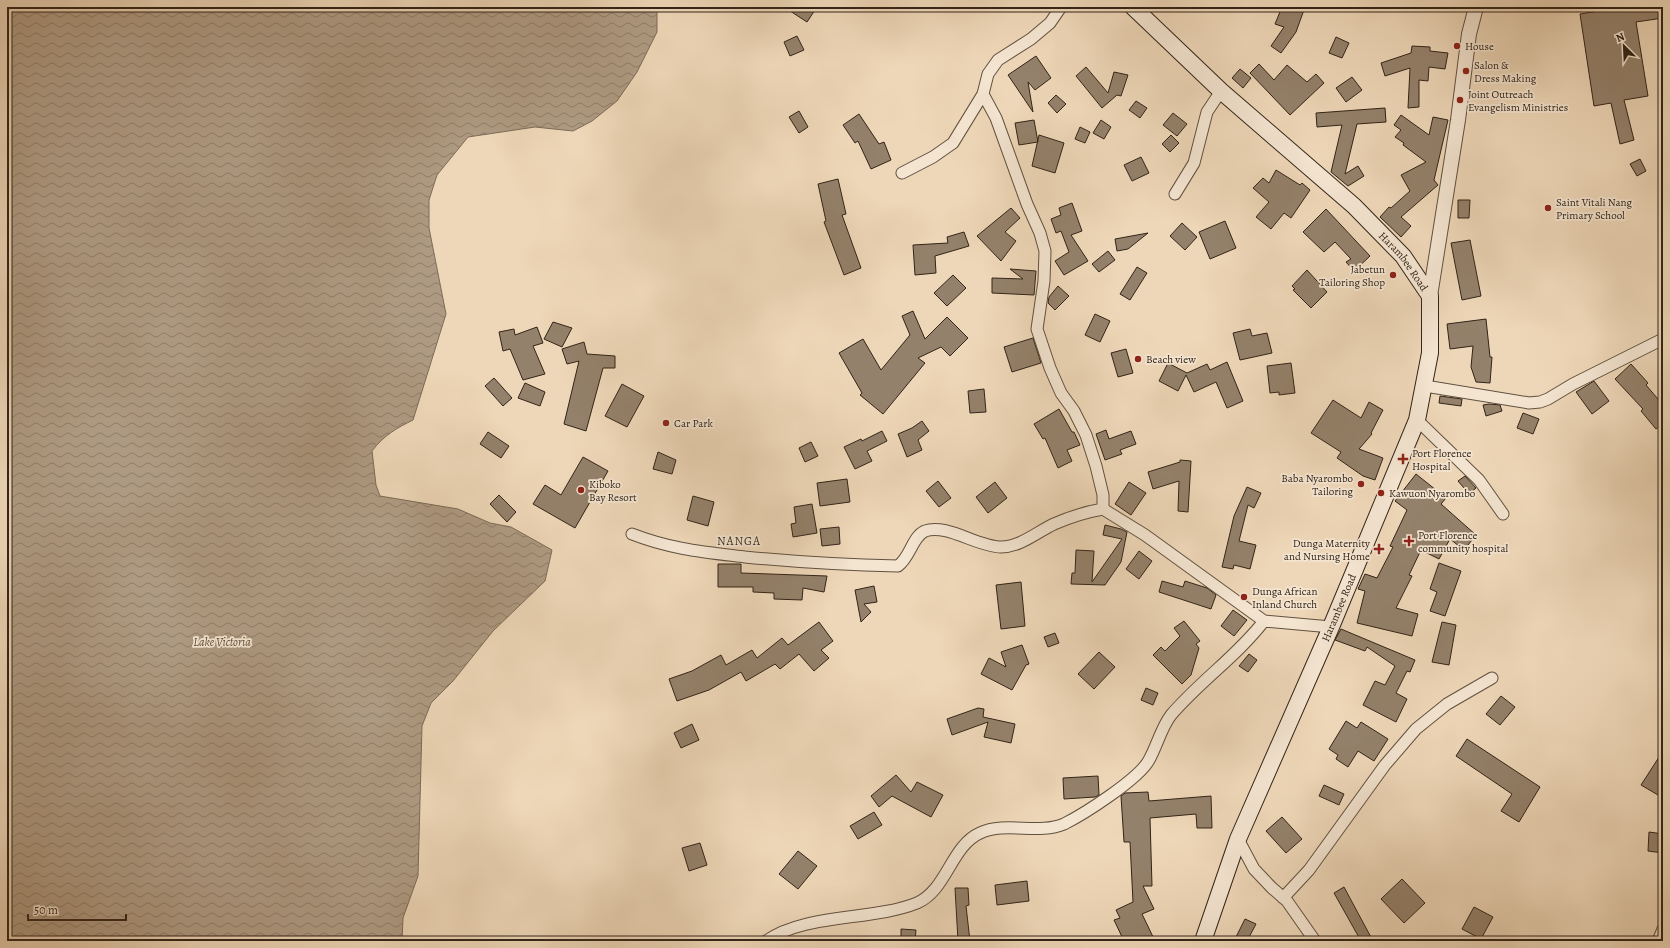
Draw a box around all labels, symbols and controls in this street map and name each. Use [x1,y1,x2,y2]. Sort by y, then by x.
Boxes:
north arrow [1604,26,1644,66]
text: N [1613,29,1627,46]
place label: House [1465,39,1494,54]
marker: House [1452,41,1462,51]
place label: Salon & Dress Making [1474,58,1537,86]
marker: Salon & Dress Making [1461,66,1471,76]
place label: Joint Outreach Evangelism Ministries [1468,87,1568,115]
marker: Joint Outreach Evangelism Ministries [1455,95,1465,105]
place label: Saint Vitali Nang Primary School [1556,195,1633,223]
marker: Saint Vitali Nang Primary School [1543,203,1553,213]
street label: Harambee Road [1376,228,1432,294]
place label: Jabetun Tailoring Shop [1319,262,1385,290]
marker: Jabetun Tailoring Shop [1388,270,1398,280]
place label: Beach view [1146,352,1196,367]
marker: Beach view [1133,354,1143,364]
place label: Car Park [674,416,714,431]
marker: Car Park [661,418,671,428]
place label: Port Florence Hospital [1412,446,1471,474]
marker: Port Florence Hospital [1397,453,1409,465]
place label: Baba Nyarombo Tailoring [1281,471,1354,499]
place label: Kiboko Bay Resort [589,477,637,505]
marker: Baba Nyarombo Tailoring [1356,479,1366,489]
marker: Kiboko Bay Resort [576,485,586,495]
place label: Kawuon Nyarombo [1389,486,1476,501]
marker: Kawuon Nyarombo [1376,488,1386,498]
place label: Port Florence community hospital [1418,528,1509,556]
district label: NANGA [717,533,761,549]
marker: Port Florence community hospital [1403,535,1415,547]
place label: Dunga Maternity and Nursing Home [1284,536,1370,564]
marker: Dunga Maternity and Nursing Home [1373,543,1385,555]
street label: Harambee Road [1318,572,1360,644]
place label: Dunga African Inland Church [1252,584,1317,612]
marker: Dunga African Inland Church [1239,592,1249,602]
water label: Lake Victoria [193,634,251,650]
scale bar [28,896,126,922]
text: 50 m [34,902,58,918]

